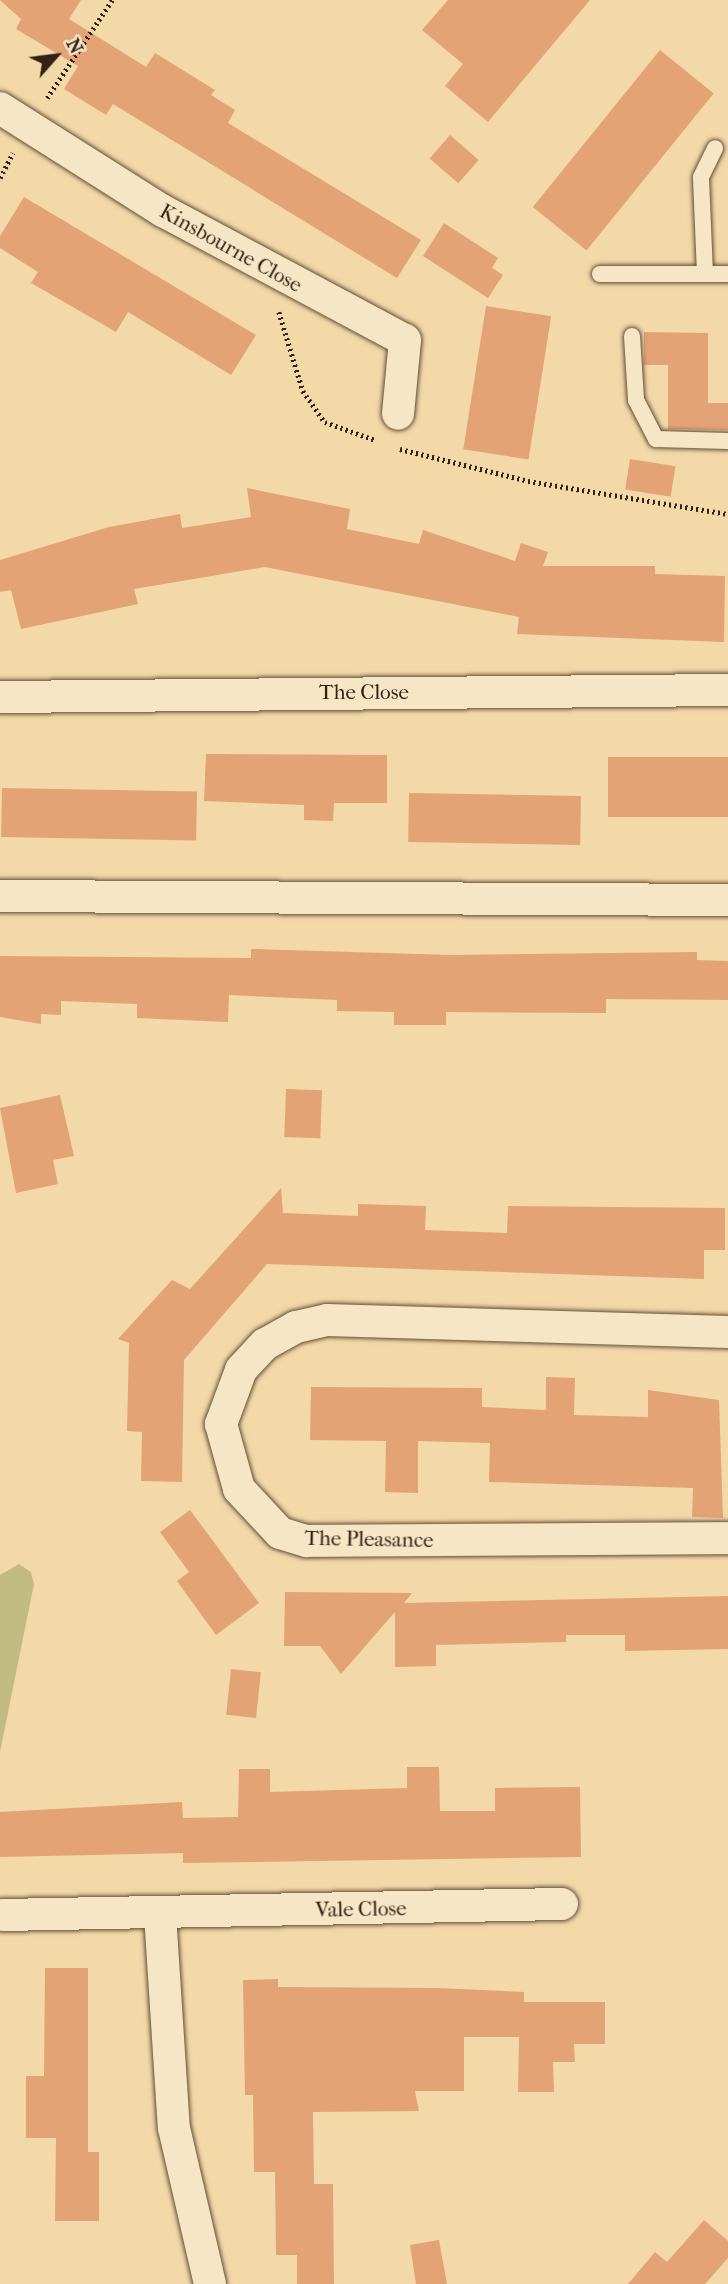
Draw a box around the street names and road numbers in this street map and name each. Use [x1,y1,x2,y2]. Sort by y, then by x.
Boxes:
street label: Kinsbourne Close [155,198,307,298]
street label: The Close [319,679,409,705]
street label: The Pleasance [304,1525,434,1553]
street label: Vale Close [315,1896,407,1922]

